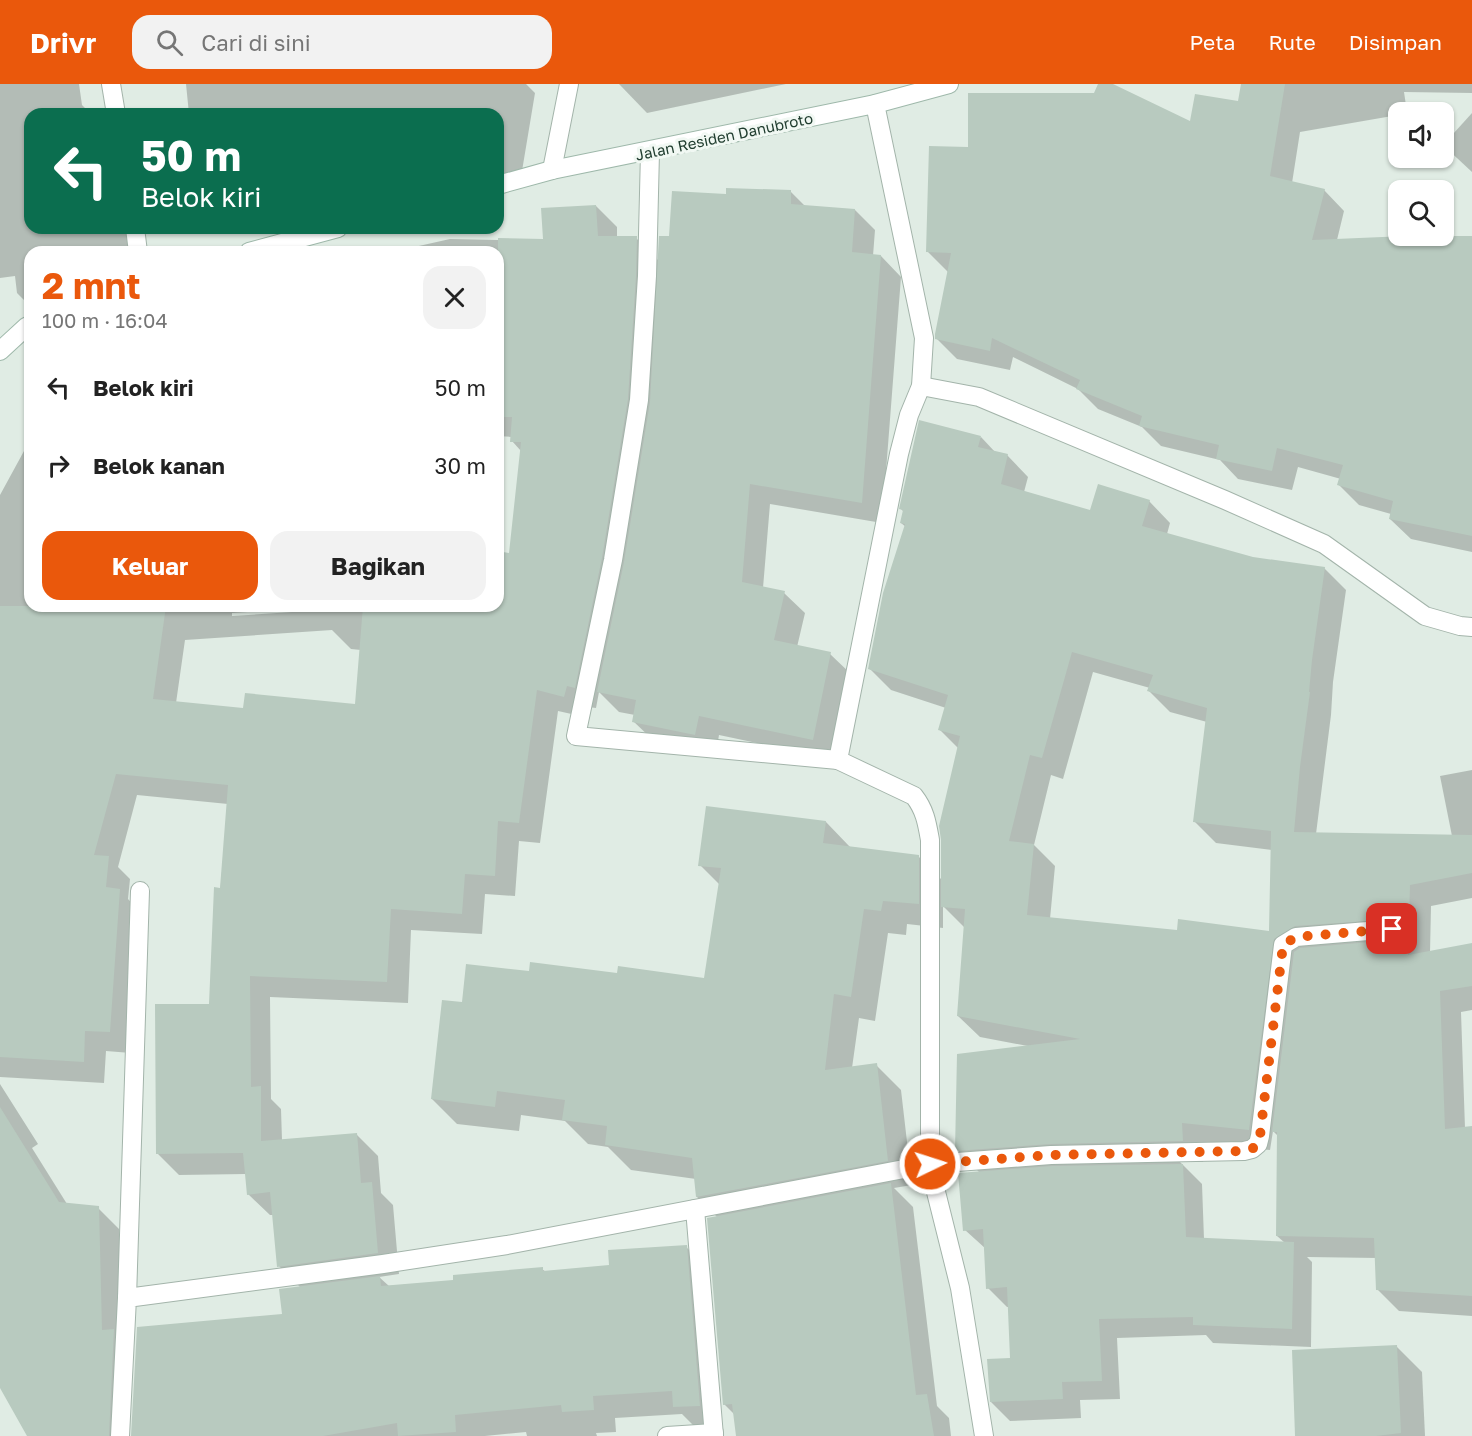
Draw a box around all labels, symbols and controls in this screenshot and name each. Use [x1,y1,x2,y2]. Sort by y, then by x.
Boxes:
search box [132,15,552,69]
text: Drivr [30,26,96,59]
icon: search [153,26,186,59]
text: Cari di sini [201,29,311,56]
text: Peta [1189,29,1235,55]
text: Rute [1268,29,1316,55]
text: Disimpan [1349,29,1442,55]
map controls [1388,102,1454,246]
button: sound [1388,102,1454,168]
street label: Jalan Residen Danubroto [634,108,814,164]
text: 50 m [141,130,241,180]
icon: left [42,132,120,210]
button: search [1388,180,1454,246]
text: Belok kiri [141,181,262,213]
text: 2 mnt [42,264,141,307]
button: close [423,266,486,329]
text: 100 m · 16:04 [42,308,168,332]
icon: left [42,371,75,404]
text: Belok kiri [93,374,194,401]
text: 50 m [435,374,486,401]
icon: right [42,449,75,482]
text: Belok kanan [93,452,225,479]
text: 30 m [435,452,486,479]
button: Keluar [42,531,258,600]
button: Bagikan [270,531,486,600]
pin [1366,903,1417,954]
icon: arrive [1375,912,1408,945]
position arrow [898,1132,962,1196]

